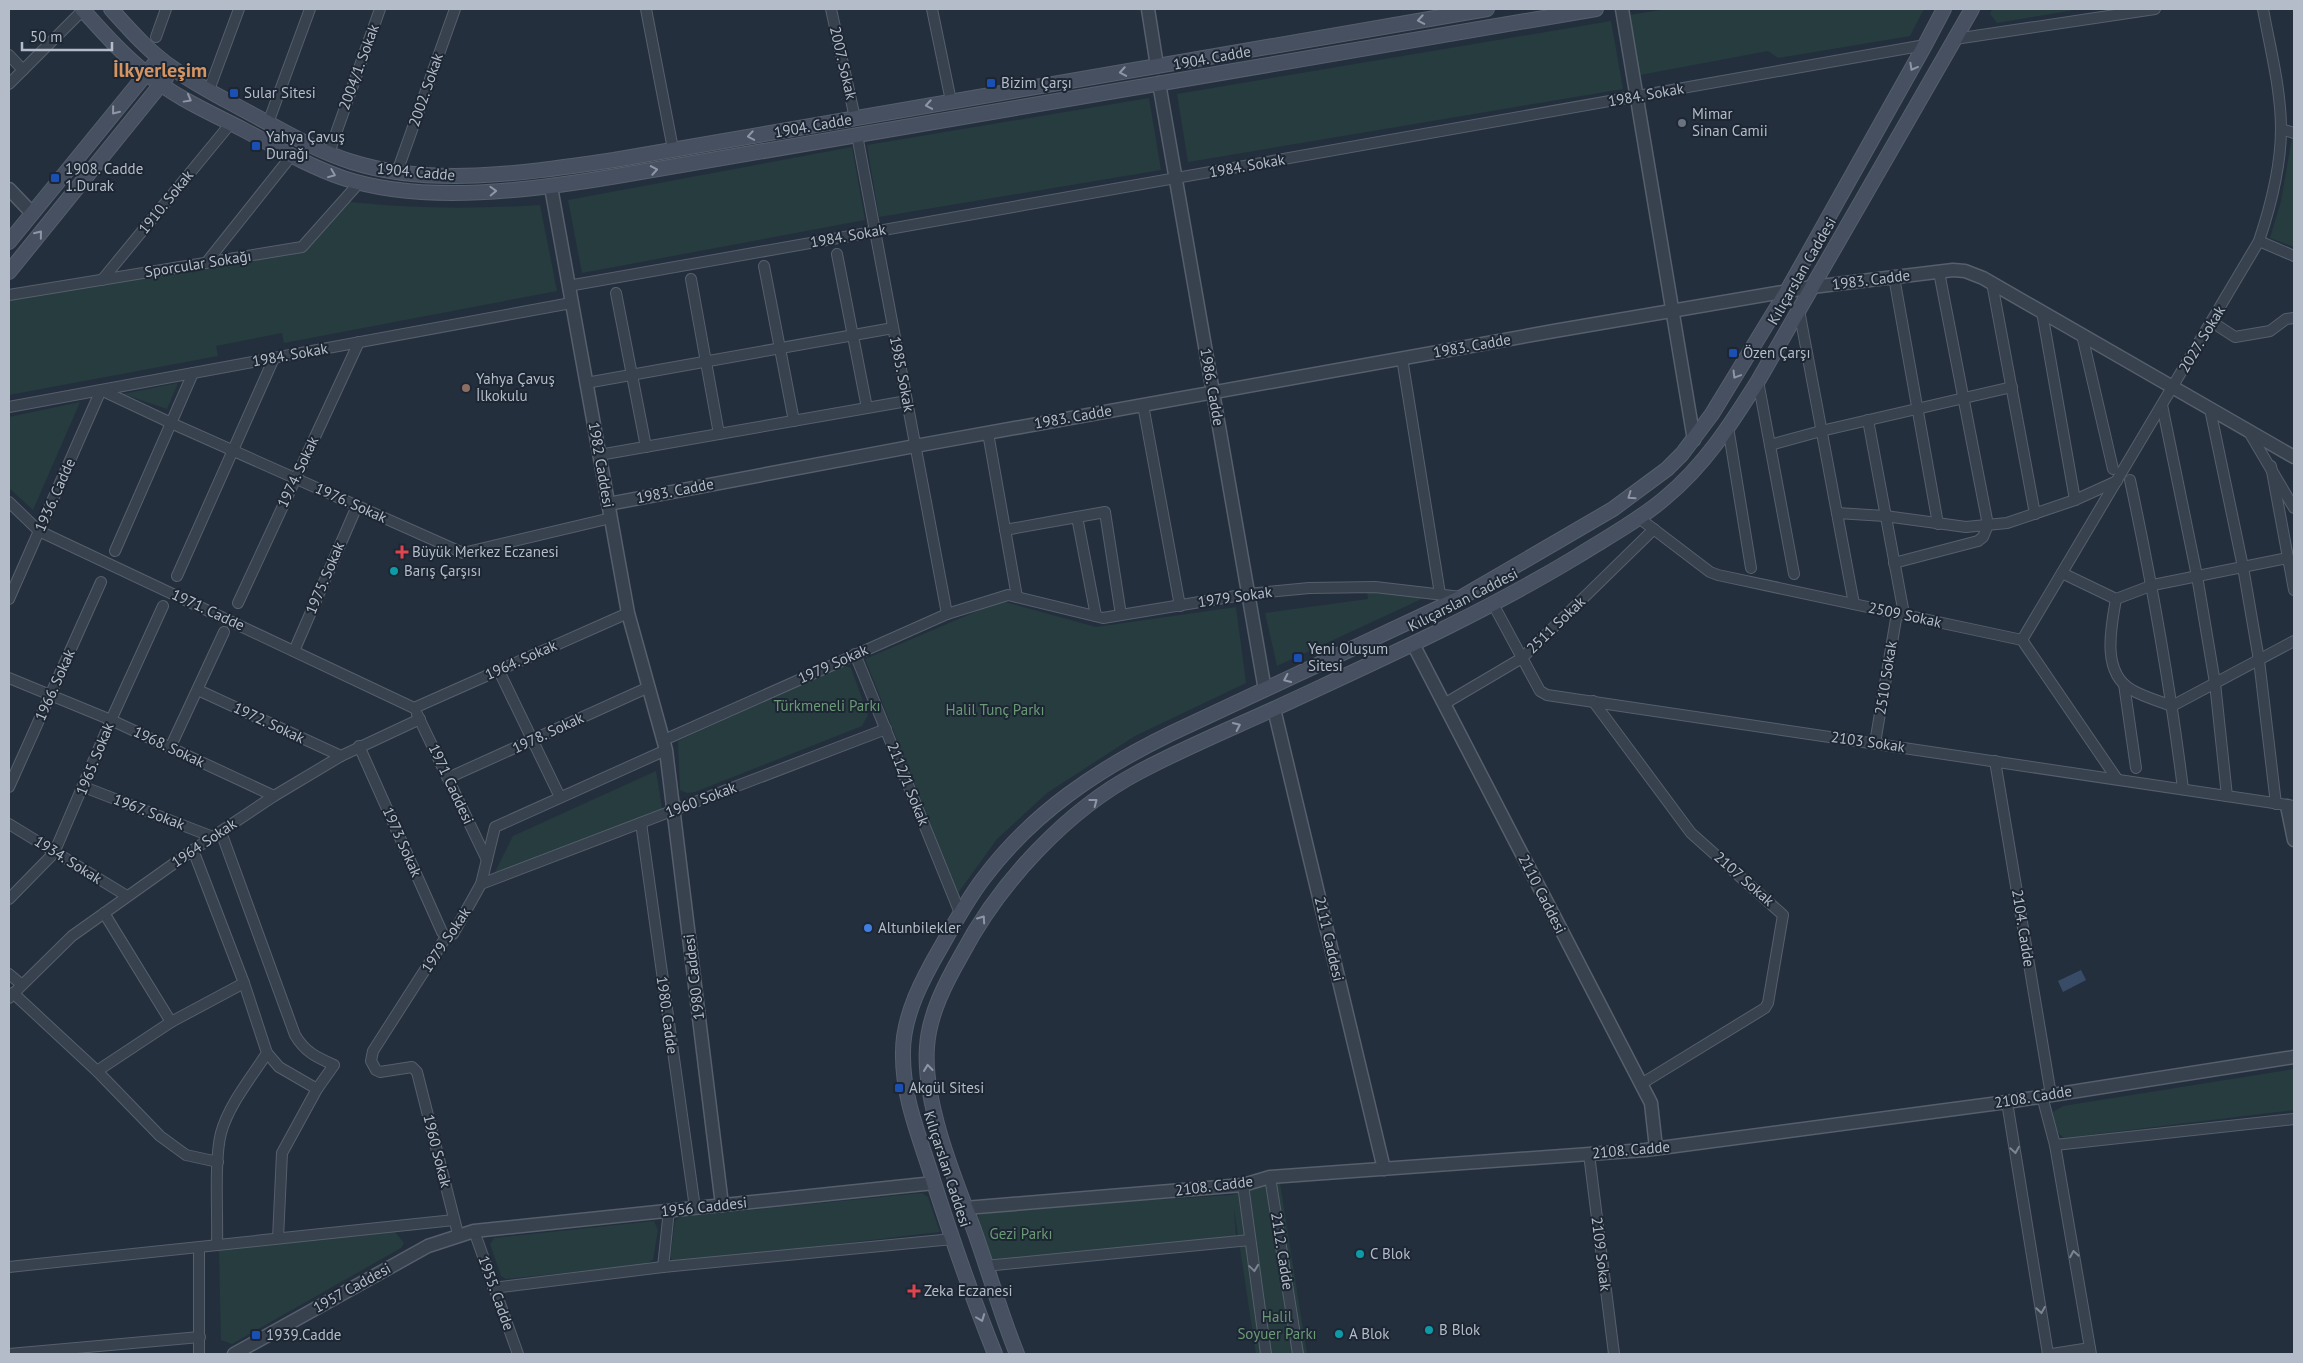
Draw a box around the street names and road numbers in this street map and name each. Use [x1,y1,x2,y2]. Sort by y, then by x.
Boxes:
street label: 2004/1. Sokak [334,21,383,112]
street label: 2007. Sokak [826,24,861,102]
street label: 1904. Cadde [1172,41,1252,74]
street label: 2002. Sokak [404,50,447,129]
street label: 1984. Sokak [1607,78,1686,111]
street label: 1904. Cadde [773,109,853,142]
street label: 1984. Sokak [1208,149,1287,182]
street label: 1904. Cadde [376,159,456,184]
street label: 1910. Sokak [134,165,198,237]
street label: Kılıçarslan Caddesi [1763,214,1840,328]
street label: 1984. Sokak [809,219,888,252]
street label: Sporcular Sokağı [143,246,253,281]
street label: 1983. Cadde [1831,265,1911,294]
street label: 2027. Sokak [2174,301,2229,376]
street label: 1983. Cadde [1432,329,1512,362]
street label: 1985. Sokak [886,335,919,414]
street label: 1984. Sokak [251,338,330,371]
street label: 1986. Cadde [1196,347,1229,427]
street label: 1983. Cadde [1033,400,1113,433]
street label: 1982 Caddesi [585,421,618,509]
street label: 1974. Sokak [273,432,323,510]
street label: 1936. Cadde [30,455,79,534]
street label: 1983. Cadde [635,474,715,507]
street label: 1976. Sokak [312,478,391,527]
street label: 1975. Sokak [301,538,349,617]
street label: Kılıçarslan Caddesi [1405,564,1521,636]
street label: 1979 Sokak [1197,582,1274,611]
street label: 1971. Cadde [169,584,248,635]
street label: 2511 Sokak [1522,591,1590,657]
street label: 2509 Sokak [1867,597,1944,632]
street label: 1964. Sokak [482,635,560,684]
street label: 1979 Sokak [795,639,871,687]
street label: 2510 Sokak [1870,639,1901,716]
street label: 1966. Sokak [30,645,79,724]
street label: 1972. Sokak [231,698,309,748]
street label: 1978. Sokak [509,707,587,757]
street label: 1965. Sokak [71,719,118,798]
street label: 1968. Sokak [131,722,209,772]
street label: 2103 Sokak [1830,727,1907,756]
street label: 2112/1 Sokak [883,739,934,829]
street label: 1971 Caddesi [425,741,478,827]
street label: 1960 Sokak [663,777,740,822]
street label: 1967. Sokak [111,789,188,834]
street label: 1973 Sokak [379,804,427,880]
street label: 1964 Sokak [168,813,241,871]
street label: 1934. Sokak [31,831,106,888]
street label: 2107 Sokak [1710,847,1779,911]
street label: 2110 Caddesi [1514,851,1571,937]
street label: 2104. Cadde [2008,888,2039,968]
street label: 2111 Caddesi [1310,895,1348,983]
street label: 1979 Sokak [417,903,475,976]
street label: 1980 Caddesi [679,933,708,1021]
street label: 1980. Cadde [653,975,682,1055]
street label: 2108. Cadde [1993,1081,2073,1112]
street label: Kılıçarslan Caddesi [920,1108,975,1229]
street label: 1960 Sokak [419,1112,456,1190]
street label: 2108. Cadde [1591,1137,1671,1162]
street label: 2108. Cadde [1174,1171,1254,1200]
street label: 1956 Caddesi [660,1193,748,1220]
street label: 2112. Cadde [1267,1211,1298,1291]
street label: 2109 Sokak [1588,1216,1616,1293]
street label: 1955. Cadde [474,1253,519,1333]
street label: 1957 Caddesi [310,1258,394,1317]

